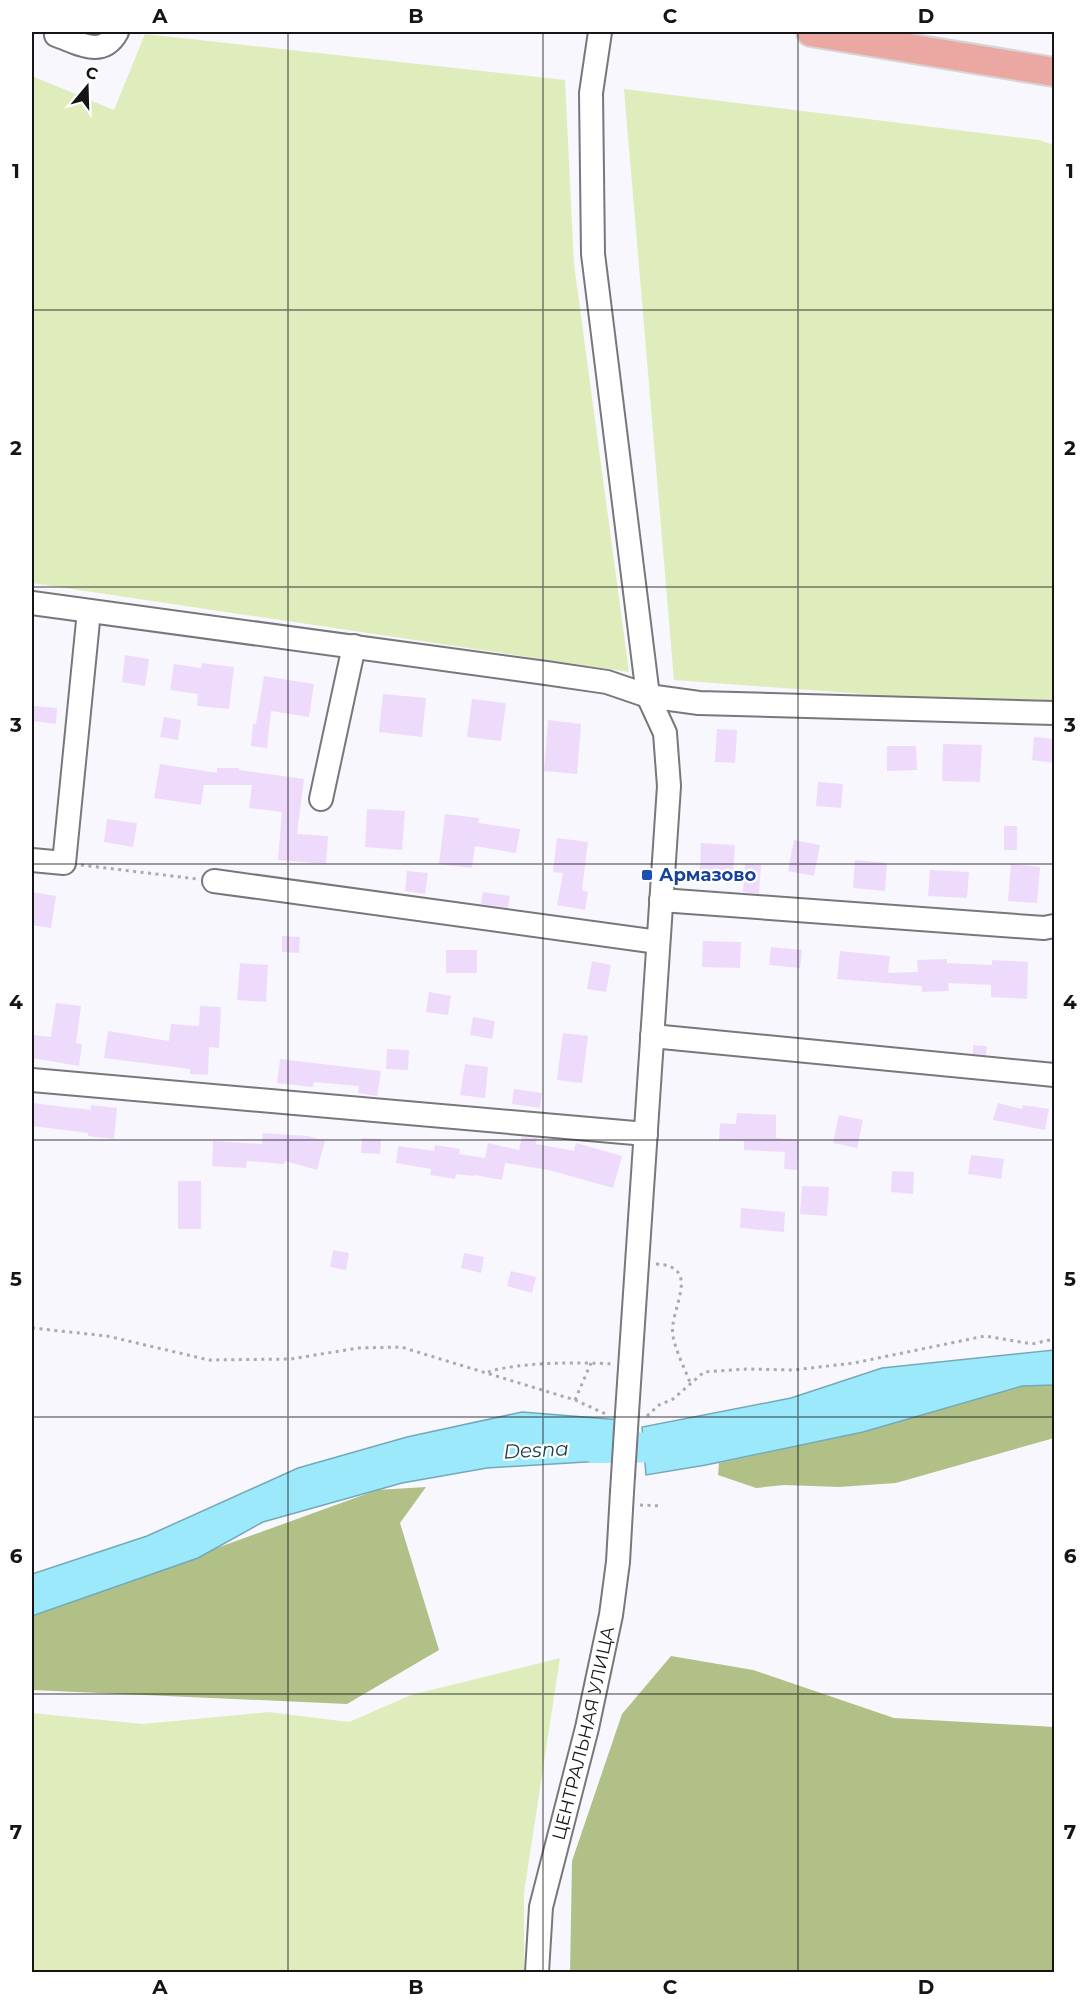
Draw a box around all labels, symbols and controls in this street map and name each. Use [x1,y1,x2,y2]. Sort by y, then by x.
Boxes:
text: A [151,4,168,28]
text: B [408,4,424,28]
text: C [663,4,678,28]
text: D [918,4,934,28]
north arrow [57,57,117,117]
text: С [83,62,101,84]
text: 1 [12,159,20,183]
text: 1 [1066,159,1074,183]
text: 2 [10,436,22,460]
text: 2 [1064,436,1076,460]
text: 3 [9,713,22,737]
text: 3 [1063,713,1076,737]
place label: Армазово [659,864,756,886]
marker: Армазово [640,868,654,882]
text: 4 [9,990,23,1014]
text: 4 [1063,990,1077,1014]
text: 5 [10,1267,22,1291]
text: 5 [1064,1267,1076,1291]
water label: Desna [503,1436,569,1464]
text: 6 [10,1544,23,1568]
text: 6 [1064,1544,1077,1568]
street label: ЦЕНТРАЛЬНАЯ УЛИЦА [548,1624,619,1843]
text: 7 [10,1820,22,1844]
text: 7 [1064,1820,1076,1844]
text: A [151,1975,168,1999]
text: B [408,1975,424,1999]
text: C [663,1975,678,1999]
text: D [918,1975,934,1999]

